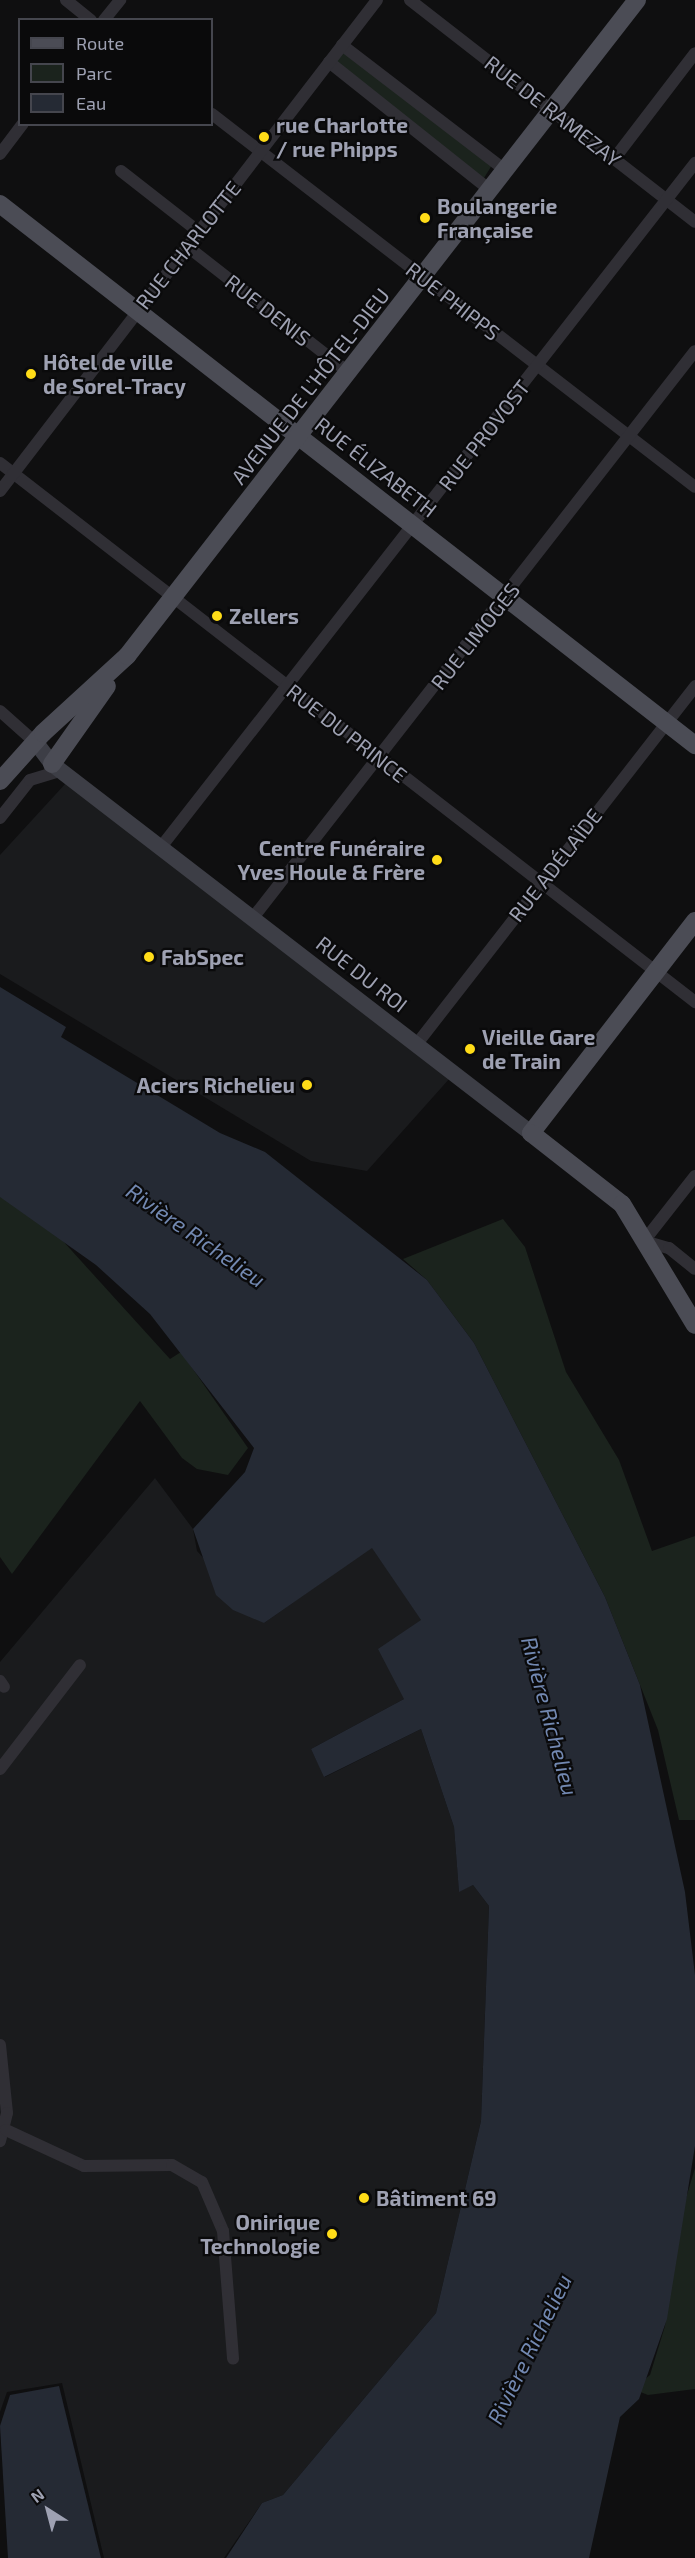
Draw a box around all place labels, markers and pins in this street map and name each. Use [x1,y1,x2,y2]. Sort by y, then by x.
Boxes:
place label: rue Charlotte / rue Phipps [276,112,408,162]
marker: rue Charlotte / rue Phipps [257,130,271,144]
place label: Boulangerie Française [437,193,557,243]
marker: Boulangerie Française [418,211,432,225]
place label: Hôtel de ville de Sorel-Tracy [43,349,186,399]
marker: Hôtel de ville de Sorel-Tracy [24,367,38,381]
place label: Zellers [229,603,299,629]
marker: Zellers [210,609,224,623]
place label: Centre Funéraire Yves Houle & Frère [237,835,425,885]
marker: Centre Funéraire Yves Houle & Frère [430,853,444,867]
place label: FabSpec [161,944,244,970]
marker: FabSpec [142,950,156,964]
place label: Vieille Gare de Train [482,1024,595,1074]
marker: Vieille Gare de Train [463,1042,477,1056]
place label: Aciers Richelieu [137,1072,295,1098]
marker: Aciers Richelieu [300,1078,314,1092]
place label: Bâtiment 69 [376,2185,497,2211]
marker: Bâtiment 69 [357,2191,371,2205]
place label: Onirique Technologie [200,2209,320,2259]
marker: Onirique Technologie [325,2227,339,2241]

